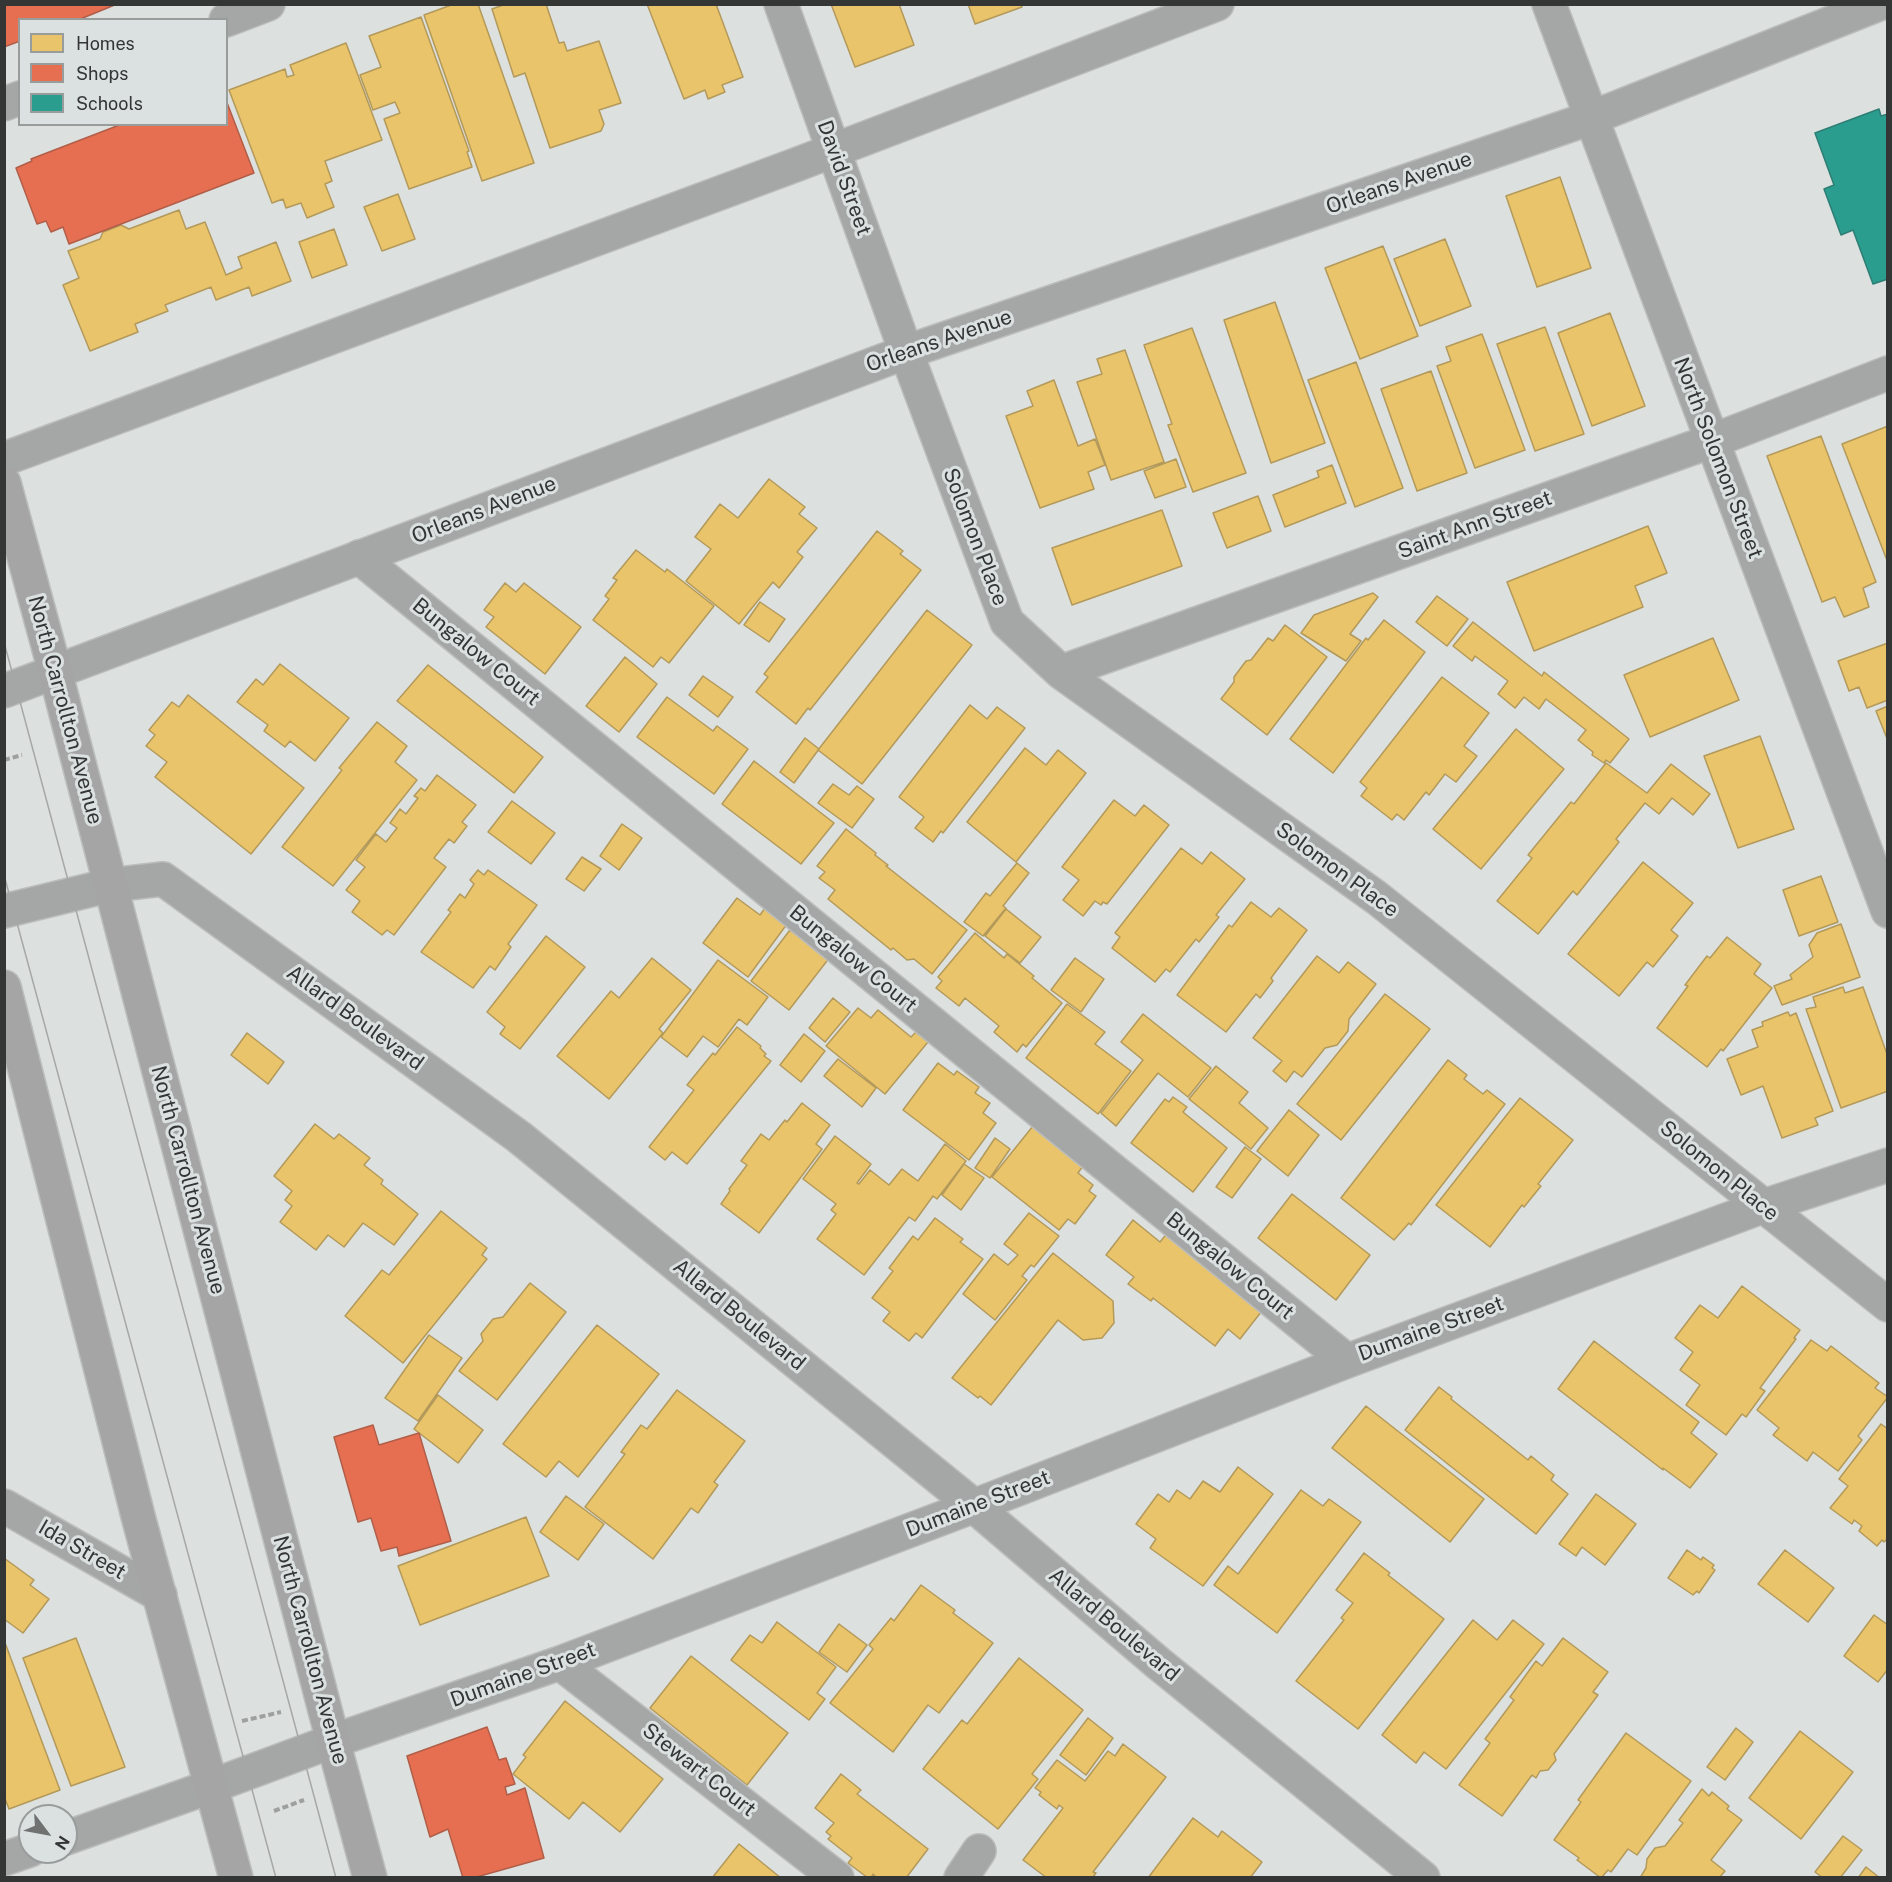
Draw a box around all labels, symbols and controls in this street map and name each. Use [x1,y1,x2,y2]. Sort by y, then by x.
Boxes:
legend [18,18,228,126]
text: Homes [76,33,135,54]
text: Shops [76,63,128,84]
text: Schools [76,93,143,114]
street label: David Street [812,117,876,239]
street label: Orleans Avenue [1323,146,1475,220]
street label: Orleans Avenue [863,304,1015,378]
street label: North Solomon Street [1668,354,1768,562]
street label: Solomon Place [937,465,1013,609]
street label: Orleans Avenue [408,471,560,549]
street label: Saint Ann Street [1395,486,1555,564]
street label: North Carrollton Avenue [22,593,108,827]
street label: Bungalow Court [407,593,545,711]
street label: Solomon Place [1271,817,1403,923]
street label: Bungalow Court [784,900,922,1018]
street label: Allard Boulevard [282,960,428,1076]
street label: North Carrollton Avenue [145,1063,231,1297]
street label: Solomon Place [1655,1115,1783,1227]
street label: Bungalow Court [1161,1207,1299,1325]
street label: Allard Boulevard [668,1254,810,1376]
street label: Dumaine Street [1355,1291,1507,1367]
street label: Dumaine Street [902,1465,1054,1543]
street label: Ida Street [34,1515,130,1585]
street label: North Carrollton Avenue [267,1533,353,1767]
street label: Allard Boulevard [1044,1563,1184,1687]
street label: Dumaine Street [447,1637,599,1713]
street label: Stewart Court [637,1718,761,1822]
north arrow [18,1804,78,1864]
text: N [51,1832,73,1853]

